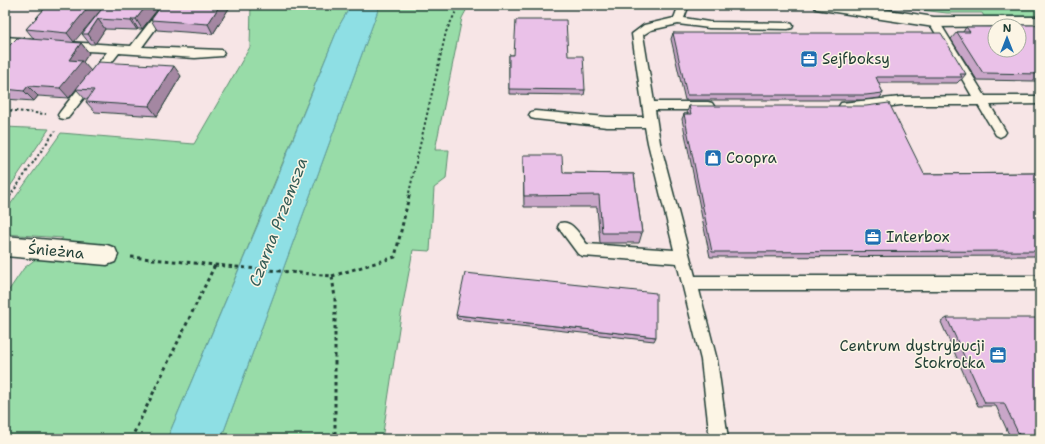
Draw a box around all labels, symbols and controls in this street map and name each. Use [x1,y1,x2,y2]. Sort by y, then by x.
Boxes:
north arrow [987,18,1027,58]
text: N [1003,21,1012,36]
office icon: Sejfboksy [799,49,819,69]
place label: Sejfboksy [822,49,890,69]
shop icon: Coopra [703,148,723,168]
place label: Coopra [726,148,777,168]
water label: Czarna Przemsza [244,154,312,290]
office icon: Interbox [863,227,883,247]
place label: Interbox [886,227,950,247]
street label: Śnieżna [27,238,86,263]
place label: Centrum dystrybucji Stokrotka [840,336,986,373]
office icon: Centrum dystrybucji Stokrotka [988,345,1008,365]

